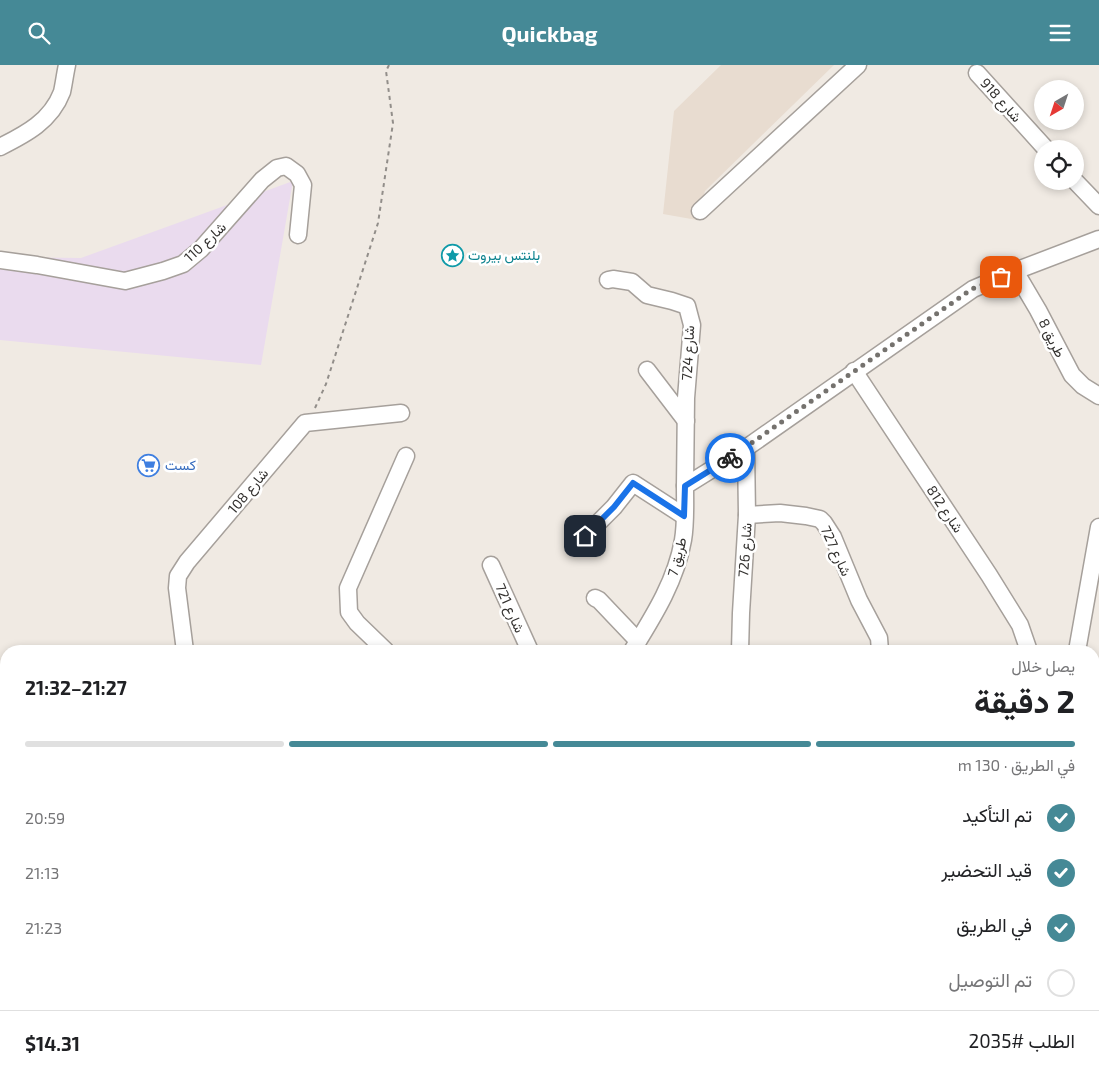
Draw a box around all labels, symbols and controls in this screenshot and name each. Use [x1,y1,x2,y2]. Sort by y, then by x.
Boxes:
icon: search [25,19,53,47]
icon: menu [1046,19,1074,47]
text: Quickbag [501,20,598,46]
street label: شارع 918 [975,74,1026,127]
north arrow [1034,80,1084,130]
map controls [1034,80,1084,190]
button: locate [1034,140,1084,190]
street label: شارع 110 [180,218,231,267]
place icon: بلنتس بيروت [440,243,464,267]
place label: بلنتس بيروت [468,246,540,264]
pin [980,256,1022,298]
icon: bag [987,263,1015,291]
street label: طريق 8 [1035,316,1069,360]
street label: شارع 724 [678,325,700,381]
courier [705,433,755,483]
icon: bike [716,444,744,472]
supermarket icon: كست [137,453,161,477]
place label: كست [165,456,196,473]
street label: شارع 108 [224,465,274,519]
street label: شارع 812 [921,482,967,537]
pin [564,515,606,557]
icon: home [571,522,599,550]
street label: شارع 726 [734,522,758,578]
street label: شارع 727 [815,523,855,580]
street label: 7 طريق [663,535,691,579]
street label: شارع 721 [489,581,529,636]
text: يصل خلال [1011,656,1075,675]
text: 21:27–21:32 [25,676,127,699]
text: 2 دقيقة [974,681,1075,719]
text: في الطريق · 130 m [958,755,1075,774]
text: تم التأكيد [962,803,1032,826]
icon: check [1047,804,1075,832]
text: 20:59 [25,808,65,827]
text: قيد التحضير [941,858,1032,881]
icon: check [1047,859,1075,887]
text: 21:13 [25,863,59,882]
text: في الطريق [956,913,1032,936]
icon: check [1047,914,1075,942]
text: 21:23 [25,918,62,937]
text: تم التوصيل [949,968,1032,991]
text: الطلب #2035 [968,1029,1075,1052]
text: $14.31 [25,1032,80,1055]

